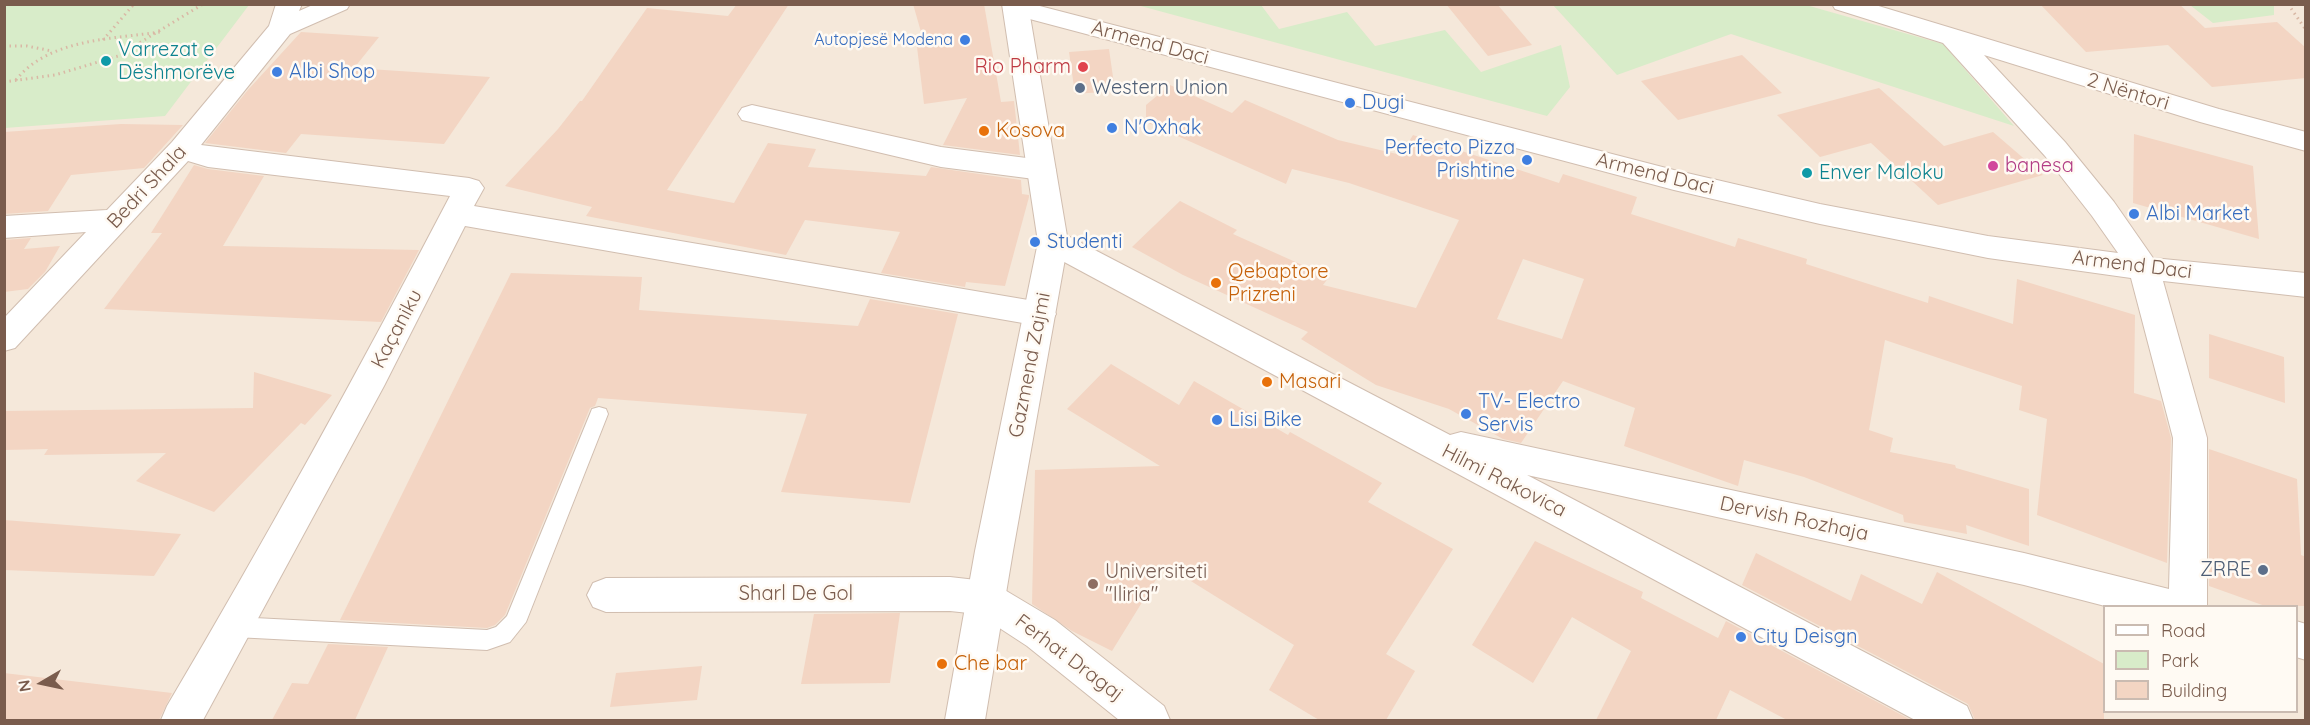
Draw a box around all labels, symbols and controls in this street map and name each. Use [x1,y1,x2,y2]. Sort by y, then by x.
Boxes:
street label: Armend Daci [1089,16,1211,70]
place label: Autopjesë Modena [814,30,953,50]
marker: Autopjesë Modena [958,33,972,47]
place label: Varrezat e Dëshmorëve [118,38,235,85]
marker: Varrezat e Dëshmorëve [99,54,113,68]
place label: Rio Pharm [974,55,1071,79]
place label: Albi Shop [289,60,375,84]
marker: Rio Pharm [1076,60,1090,74]
marker: Albi Shop [270,65,284,79]
street label: 2 Nëntori [2084,68,2172,116]
place label: Western Union [1092,76,1228,100]
marker: Western Union [1073,81,1087,95]
place label: Dugi [1362,91,1404,115]
marker: Dugi [1343,96,1357,110]
place label: N'Oxhak [1124,116,1201,140]
place label: Kosova [996,119,1065,143]
marker: N'Oxhak [1105,121,1119,135]
marker: Kosova [977,124,991,138]
place label: Perfecto Pizza Prishtine [1384,136,1515,183]
street label: Bedri Shala [102,140,192,234]
street label: Armend Daci [1594,148,1716,200]
marker: Perfecto Pizza Prishtine [1520,153,1534,167]
place label: banesa [2005,154,2074,178]
marker: banesa [1986,159,2000,173]
place label: Enver Maloku [1819,161,1944,185]
marker: Enver Maloku [1800,166,1814,180]
place label: Albi Market [2146,202,2250,226]
marker: Albi Market [2127,207,2141,221]
place label: Studenti [1047,230,1122,254]
marker: Studenti [1028,235,1042,249]
street label: Armend Daci [2071,246,2193,284]
place label: Qebaptore Prizreni [1228,260,1329,307]
marker: Qebaptore Prizreni [1209,276,1223,290]
street label: Kaçaniku [366,285,428,373]
street label: Gazmend Zajmi [1004,290,1056,440]
place label: Masari [1279,370,1341,394]
marker: Masari [1260,375,1274,389]
place label: TV- Electro Servis [1478,390,1580,437]
marker: TV- Electro Servis [1459,407,1473,421]
place label: Lisi Bike [1229,408,1302,432]
marker: Lisi Bike [1210,413,1224,427]
street label: Hilmi Rakovica [1438,439,1570,523]
street label: Dervish Rozhaja [1717,492,1871,546]
place label: ZRRE [2200,558,2251,582]
place label: Universiteti "Iliria" [1105,560,1207,607]
marker: ZRRE [2256,563,2270,577]
marker: Universiteti "Iliria" [1086,577,1100,591]
street label: Sharl De Gol [739,582,853,606]
legend [2103,605,2298,713]
street label: Ferhat Dragaj [1010,609,1128,707]
text: Road [2161,619,2206,642]
place label: City Deisgn [1753,625,1857,649]
marker: City Deisgn [1734,630,1748,644]
text: Park [2161,649,2199,672]
place label: Che bar [954,652,1027,676]
north arrow [12,653,72,713]
marker: Che bar [935,657,949,671]
text: N [13,678,35,693]
text: Building [2161,679,2227,702]

